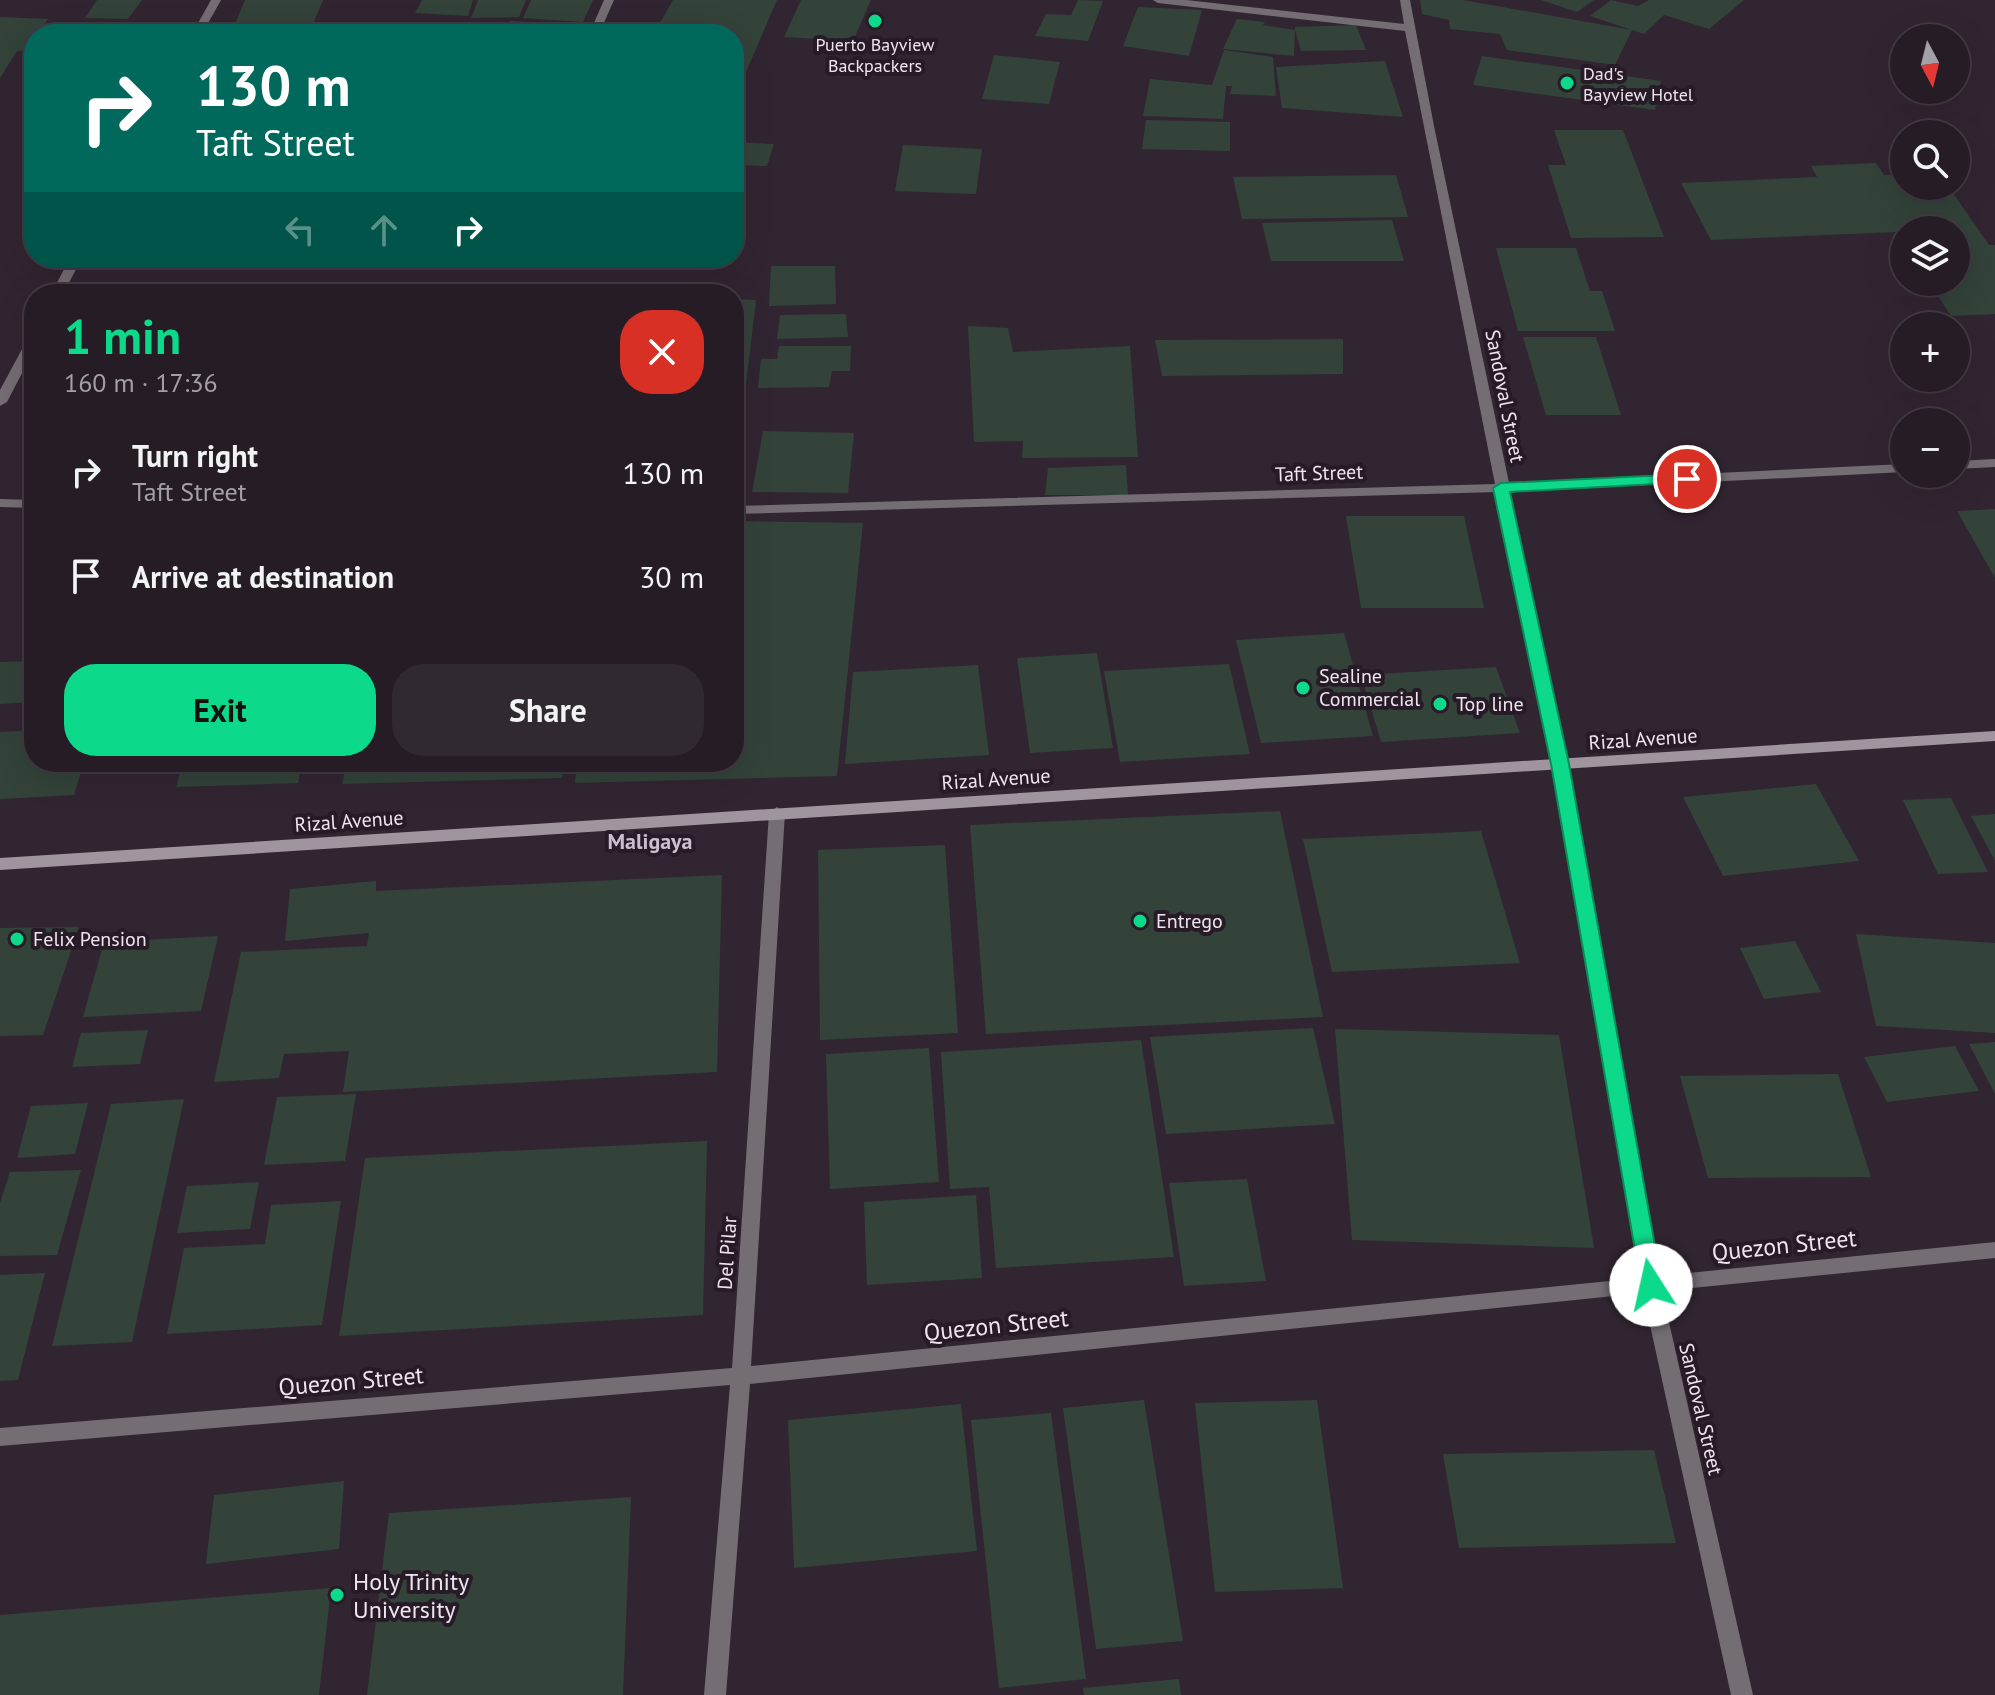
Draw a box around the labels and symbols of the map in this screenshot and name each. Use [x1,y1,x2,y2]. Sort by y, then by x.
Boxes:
marker: Puerto Bayview Backpackers [866,12,884,30]
north arrow [1890,24,1970,104]
place label: Puerto Bayview Backpackers [816,33,935,77]
place label: Dad's Bayview Hotel [1583,62,1694,106]
marker: Dad's Bayview Hotel [1558,74,1576,92]
street label: Sandoval Street [1479,327,1531,465]
pin [1653,445,1721,513]
street label: Taft Street [1274,458,1364,488]
place label: Sealine Commercial [1319,663,1420,712]
marker: Sealine Commercial [1294,679,1312,697]
place label: Top line [1456,691,1524,717]
marker: Top line [1431,695,1449,713]
street label: Rizal Avenue [1588,722,1698,756]
street label: Rizal Avenue [941,762,1051,796]
street label: Rizal Avenue [294,804,404,838]
district label: Maligaya [607,827,693,855]
place label: Entrego [1156,908,1223,934]
marker: Entrego [1131,912,1149,930]
place label: Felix Pension [33,926,147,952]
marker: Felix Pension [8,930,26,948]
street label: Del Pilar [711,1215,743,1291]
street label: Quezon Street [1710,1222,1858,1268]
position arrow [1609,1243,1693,1327]
street label: Quezon Street [922,1302,1070,1348]
street label: Sandoval Street [1673,1341,1729,1478]
street label: Quezon Street [277,1359,425,1403]
place label: Holy Trinity University [353,1566,469,1625]
marker: Holy Trinity University [328,1586,346,1604]

